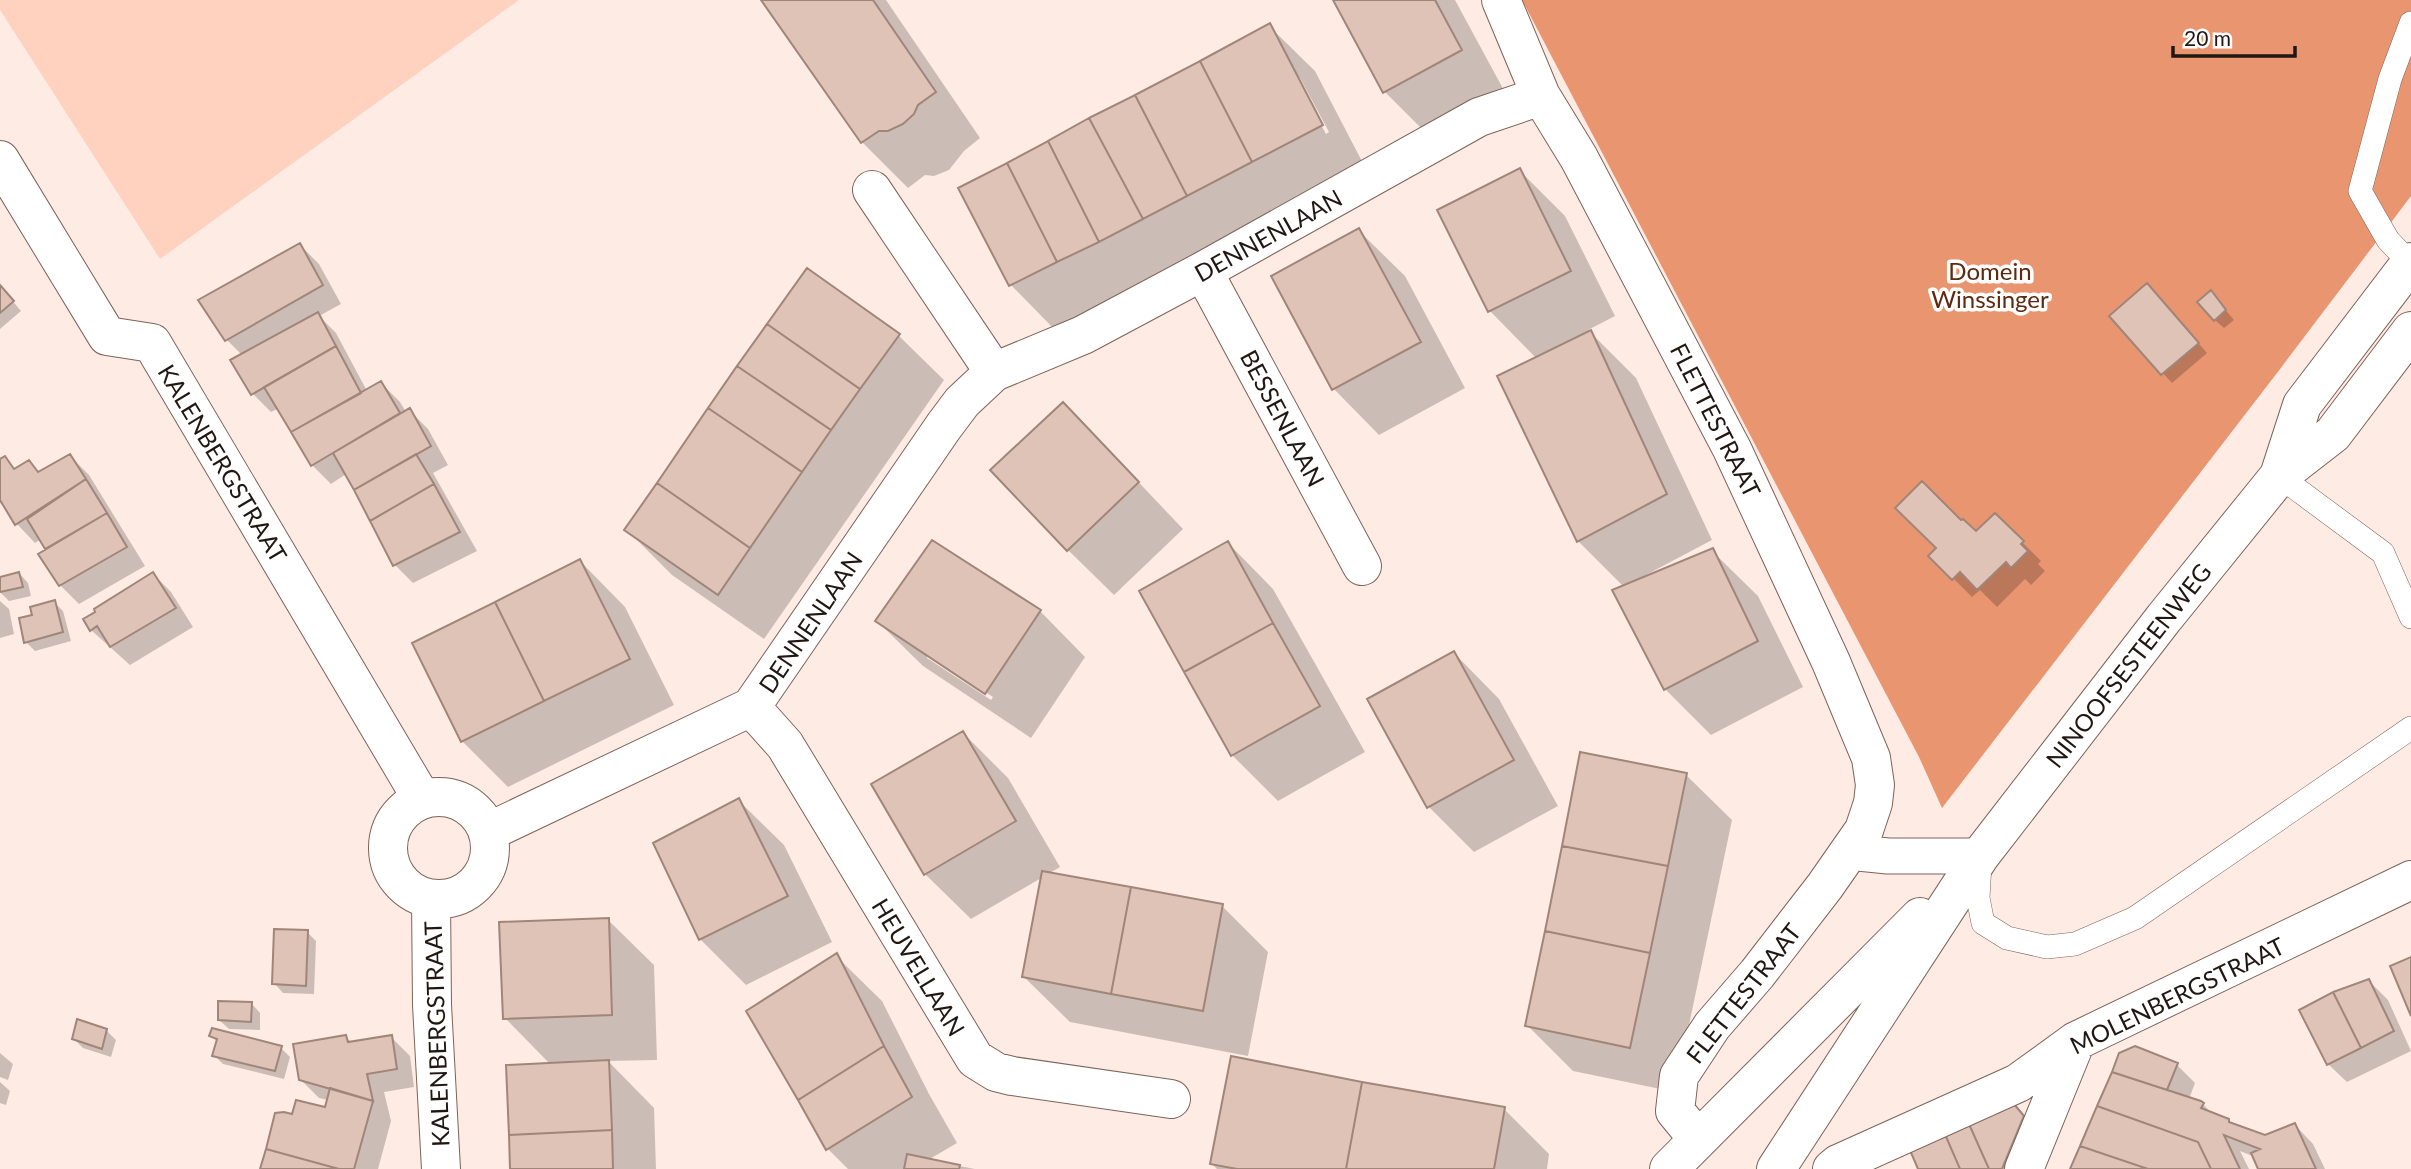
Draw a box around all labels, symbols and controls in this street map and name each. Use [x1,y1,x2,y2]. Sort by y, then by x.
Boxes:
scale bar [2173,14,2296,58]
text: 20 m [2184,25,2231,50]
street label: DENNENLAAN [1189,183,1347,287]
park label: Domein Winssinger [1931,256,2049,313]
street label: FLETTESTRAAT [1665,338,1767,502]
street label: BESSENLAAN [1235,345,1331,491]
street label: KALENBERGSTRAAT [152,359,294,567]
street label: DENNENLAAN [752,546,868,698]
street label: NINOOFSESTEENWEG [2039,557,2217,773]
street label: HEUVELLAAN [867,893,971,1041]
street label: FLETTESTRAAT [1679,917,1807,1069]
street label: KALENBERGSTRAAT [418,921,454,1147]
street label: MOLENBERGSTRAAT [2065,930,2289,1060]

